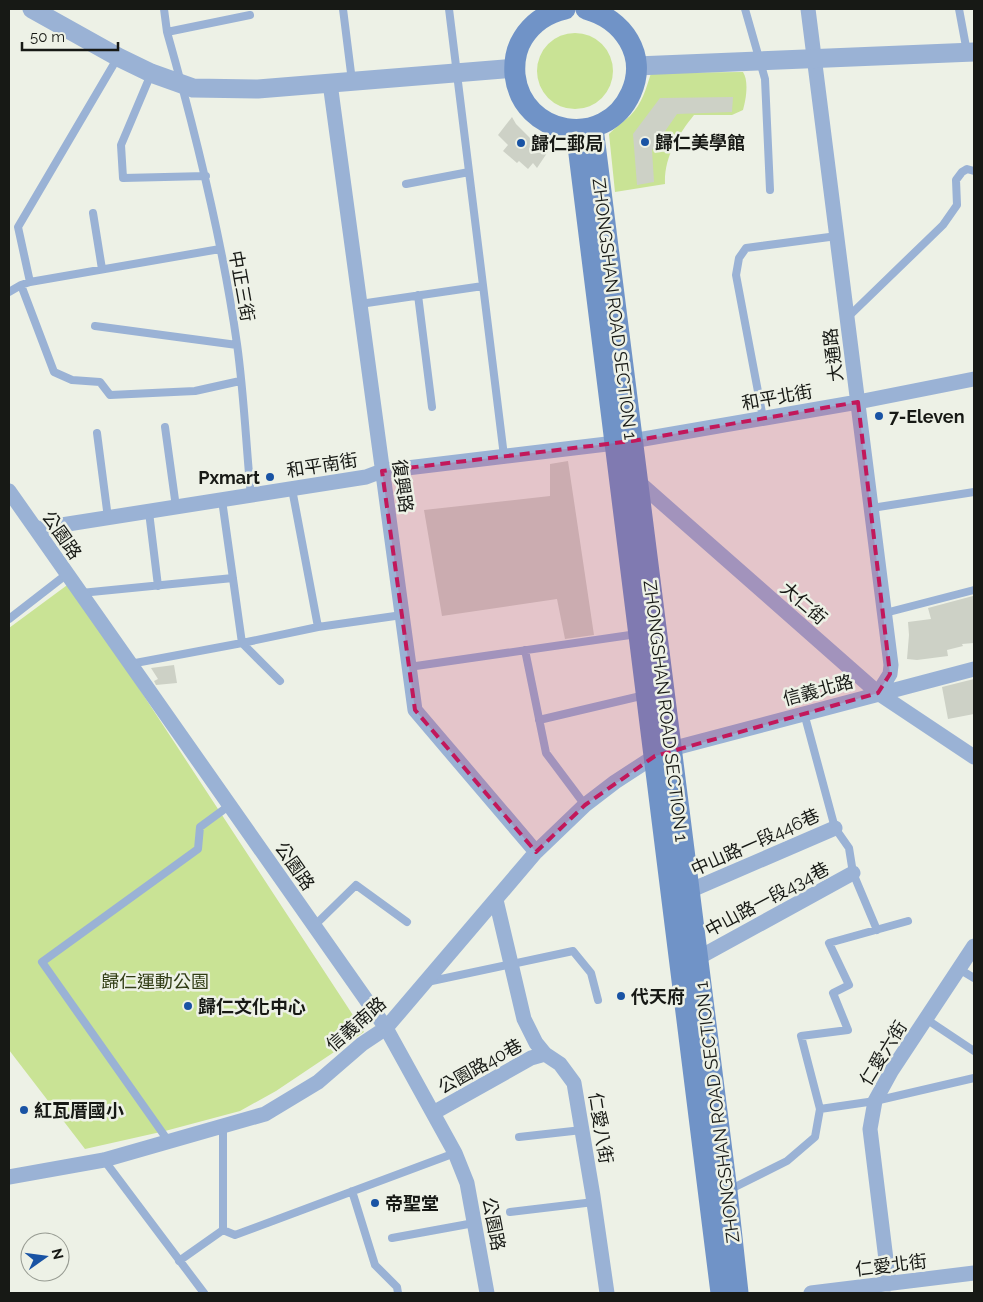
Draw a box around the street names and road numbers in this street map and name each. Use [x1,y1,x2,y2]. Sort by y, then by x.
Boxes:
street label: ZHONGSHAN ROAD SECTION 1 [589,177,642,441]
street label: 中正三街 [225,249,259,323]
street label: 大通路 [819,327,847,383]
street label: 和平北街 [740,380,814,414]
street label: 和平南街 [285,449,359,481]
street label: 復興路 [389,458,417,514]
street label: 公園路 [38,507,86,563]
street label: 大仁街 [777,577,831,629]
street label: ZHONGSHAN ROAD SECTION 1 [640,579,693,843]
street label: 信義北路 [781,671,855,709]
street label: 中山路一段446巷 [687,804,823,880]
street label: 公園路 [271,838,319,894]
street label: 中山路一段434巷 [701,858,833,940]
street label: ZHONGSHAN ROAD SECTION 1 [690,980,743,1244]
street label: 信義南路 [322,992,390,1056]
street label: 仁愛六街 [855,1017,911,1089]
street label: 公園路40巷 [434,1034,526,1098]
street label: 仁愛八街 [585,1091,617,1165]
street label: 公園路 [479,1195,509,1253]
street label: 仁愛北街 [854,1250,928,1280]

